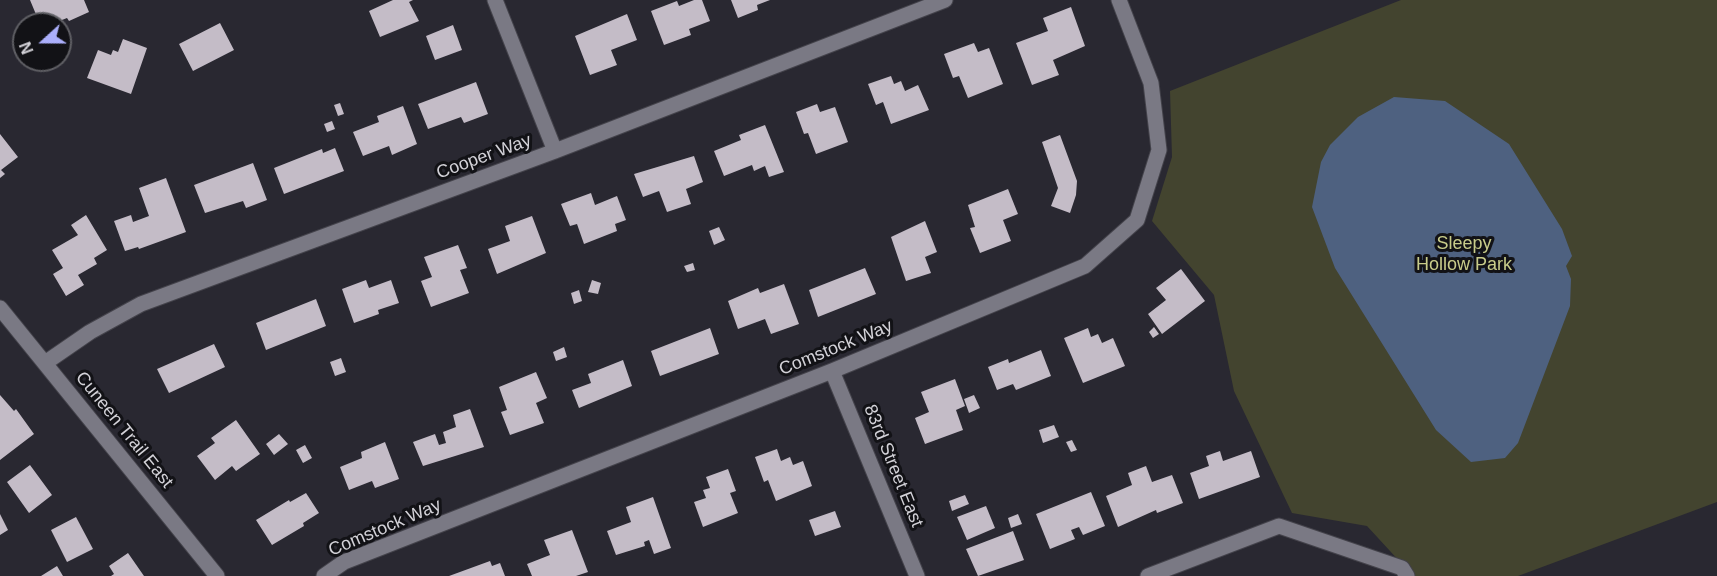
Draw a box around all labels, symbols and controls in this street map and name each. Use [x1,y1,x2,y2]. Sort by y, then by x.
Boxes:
north arrow [12,12,72,72]
text: N [17,39,37,56]
street label: Cooper Way [434,130,534,184]
park label: Sleepy Hollow Park [1416,233,1512,276]
street label: Comstock Way [776,315,896,381]
street label: Cuneen Trail East [70,367,178,493]
street label: 83rd Street East [859,402,927,530]
street label: Comstock Way [325,495,445,561]

